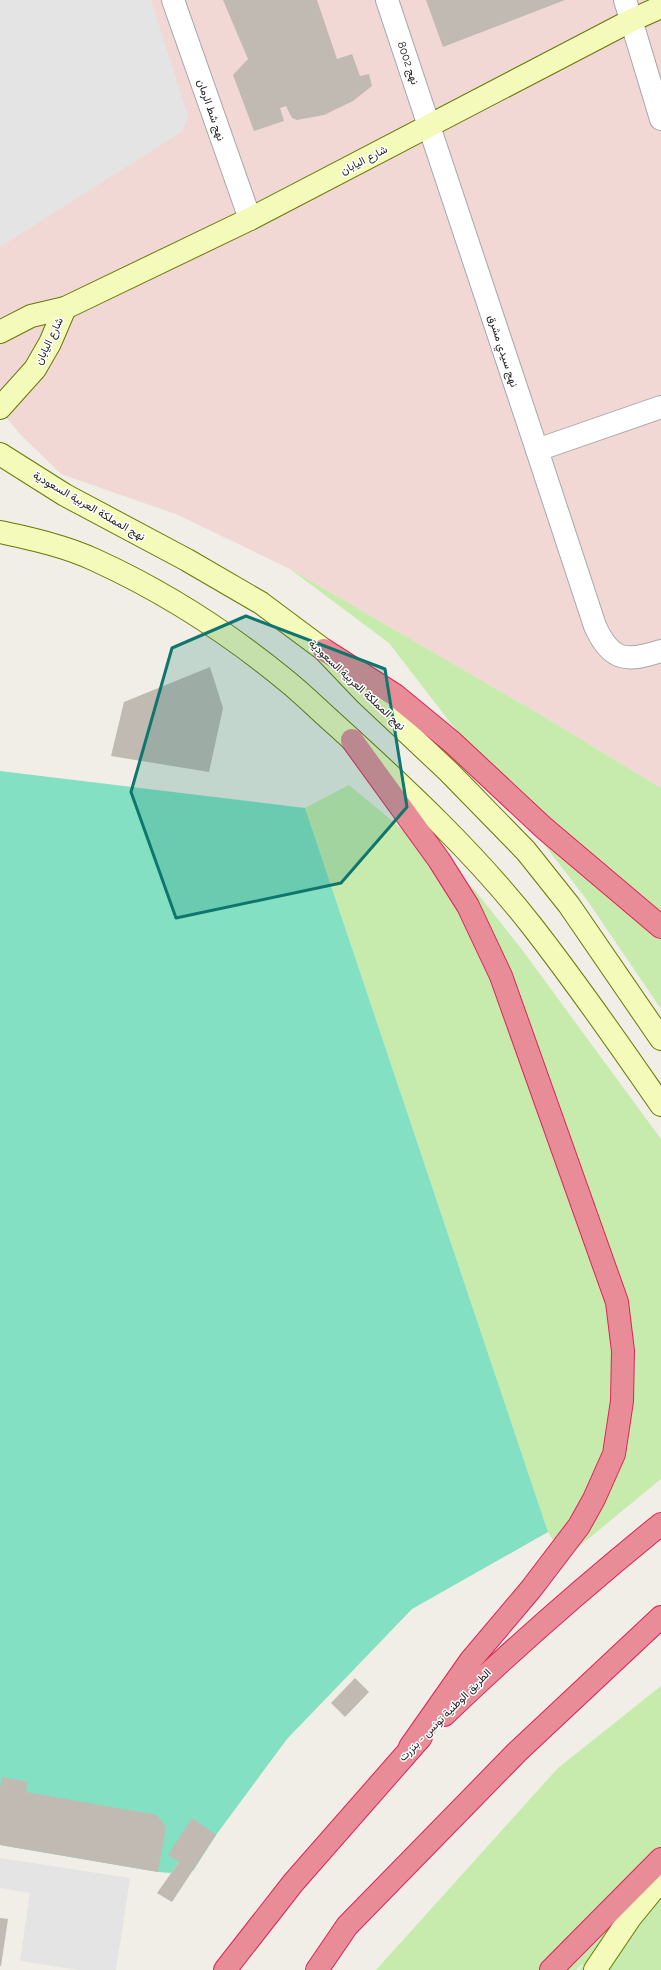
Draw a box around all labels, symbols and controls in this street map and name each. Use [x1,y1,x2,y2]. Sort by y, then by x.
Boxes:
street label: نهج 8002 [394,40,421,87]
street label: نهج شط الرمان [193,78,228,143]
street label: شارع اليابان [338,142,390,178]
street label: نهج سيدي مشرق [482,313,521,389]
street label: شارع اليابان [32,315,67,367]
street label: نهج المملكة العربية السعودية [30,469,147,544]
street label: نهج المملكة العربية السعودية [305,637,408,734]
street label: الطريق الوطنية تونس - بنزرت [396,1666,494,1764]

